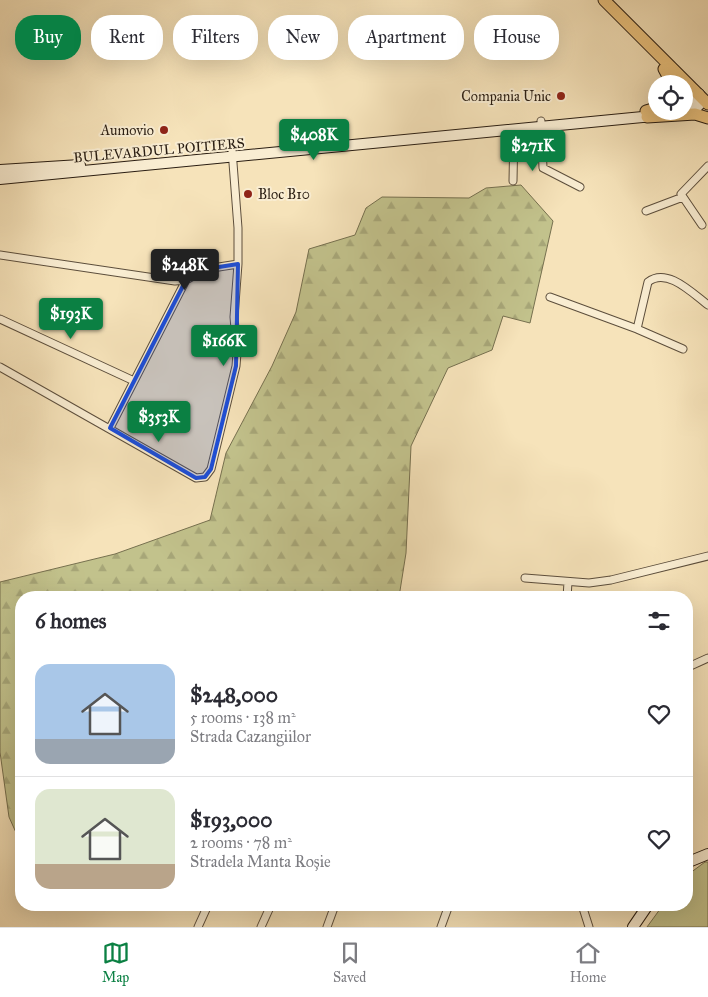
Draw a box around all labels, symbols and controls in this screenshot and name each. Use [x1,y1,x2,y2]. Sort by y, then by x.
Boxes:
chip: Buy [15,15,81,60]
chip: Rent [91,15,163,60]
chip: Filters [173,15,258,60]
chip: New [268,15,338,60]
chip: Apartment [348,15,464,60]
chip: House [474,15,559,60]
map controls [648,75,693,120]
button: locate [648,75,693,120]
place label: Compania Unic [461,88,551,105]
marker: Compania Unic [555,90,567,102]
pin: $408K [279,119,349,161]
place label: Aumovio [100,122,154,139]
marker: Aumovio [158,124,170,136]
text: $408K [290,125,338,144]
pin: $271K [498,130,568,172]
street label: BULEVARDUL POITIERS [73,135,245,166]
text: $271K [511,136,555,155]
place label: Bloc B10 [258,186,310,203]
marker: Bloc B10 [242,188,254,200]
pin: $248K [150,248,220,291]
text: $248K [162,255,208,274]
pin: $193K [36,298,106,340]
text: $193K [50,304,92,323]
pin: $166K [189,324,259,367]
text: $166K [202,331,246,350]
pin: $353K [124,400,194,443]
text: $353K [138,407,180,426]
icon: filters [645,607,673,635]
text: 6 homes [35,608,107,634]
text: $248,000 [190,682,278,708]
icon: home [75,684,135,744]
icon: heart [645,700,673,728]
text: 5 rooms · 138 m² [190,708,296,727]
text: Strada Cazangiilor [190,727,311,746]
text: $193,000 [190,807,273,833]
icon: home [75,809,135,869]
icon: heart [645,825,673,853]
text: 2 rooms · 78 m² [190,833,292,852]
text: Stradela Manta Roșie [190,852,331,871]
tab: Map [102,939,130,986]
tab: Saved [333,939,366,986]
tab: Home [570,939,606,986]

